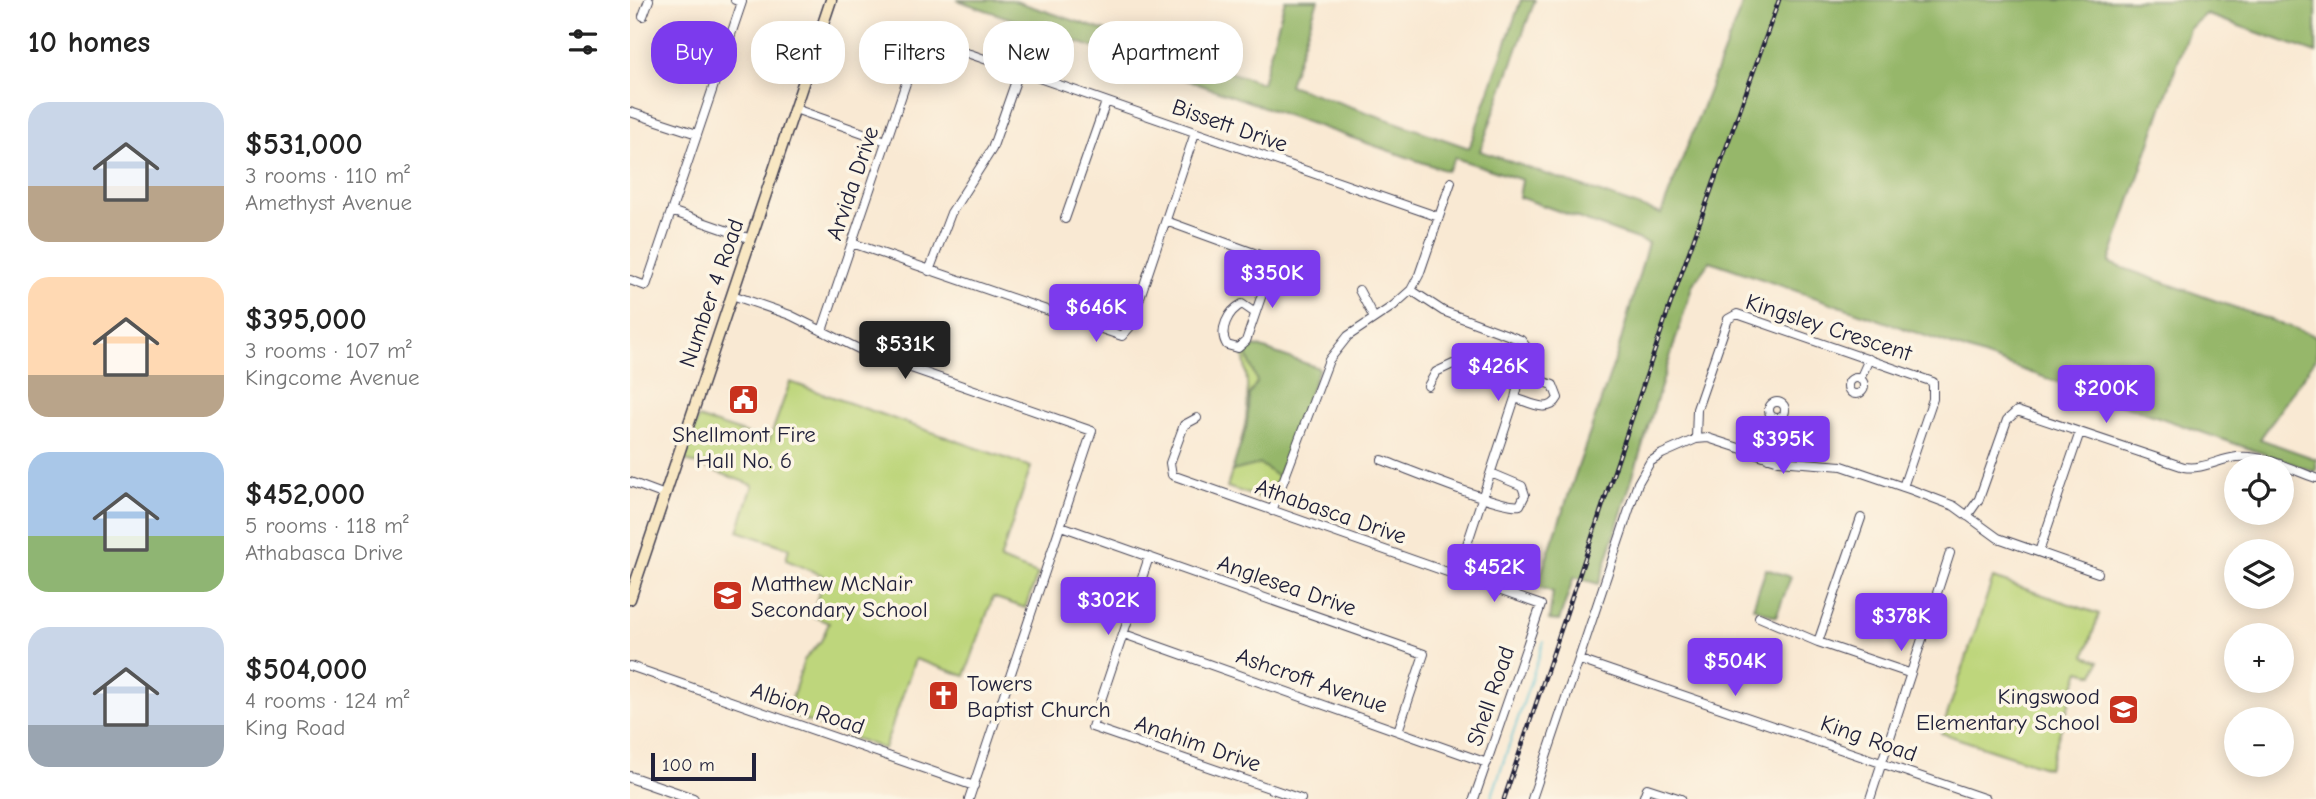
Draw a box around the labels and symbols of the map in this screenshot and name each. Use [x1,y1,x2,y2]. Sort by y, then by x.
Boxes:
street label: Bissett Drive [1169,93,1291,158]
street label: Arvida Drive [820,123,885,244]
street label: Number 4 Road [673,215,749,371]
pin: $350K [1223,250,1321,310]
pin: $646K [1047,284,1145,344]
street label: Kingsley Crescent [1742,288,1917,367]
pin: $531K [856,322,954,381]
pin: $426K [1449,344,1547,403]
pin: $200K [2057,366,2155,425]
public building icon: Shellmont Fire Hall No. 6 [727,383,761,417]
pin: $395K [1734,416,1832,476]
place label: Shellmont Fire Hall No. 6 [672,421,816,474]
street label: Athabasca Drive [1252,473,1410,550]
pin: $452K [1445,544,1543,604]
street label: Anglesea Drive [1214,549,1360,622]
place label: Matthew McNair Secondary School [751,570,928,623]
pin: $302K [1059,578,1157,637]
school or university icon: Matthew McNair Secondary School [711,579,745,613]
pin: $378K [1852,594,1950,653]
pin: $504K [1686,638,1784,698]
street label: Ashcroft Avenue [1233,642,1391,719]
street label: Shell Road [1461,643,1520,750]
place label: Towers Baptist Church [967,670,1111,723]
street label: Albion Road [748,676,868,740]
church icon: Towers Baptist Church [927,679,961,713]
place label: Kingswood Elementary School [1916,683,2100,736]
school or university icon: Kingswood Elementary School [2106,692,2140,726]
street label: Anahim Drive [1131,709,1264,778]
street label: King Road [1817,709,1921,768]
scale bar [651,750,756,782]

